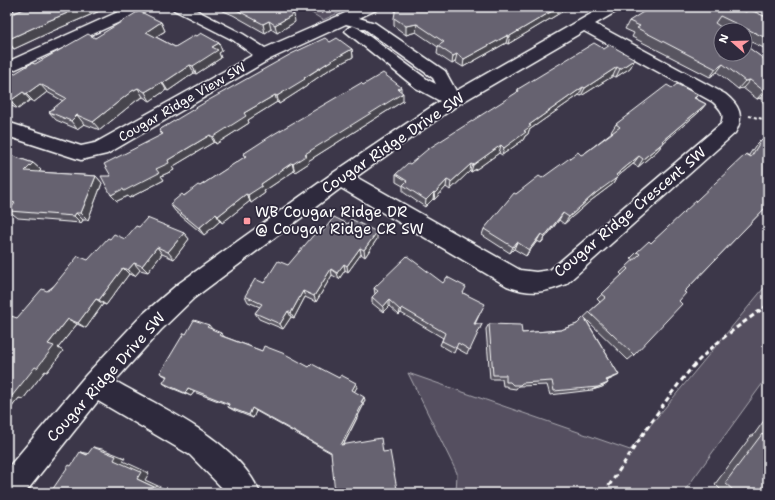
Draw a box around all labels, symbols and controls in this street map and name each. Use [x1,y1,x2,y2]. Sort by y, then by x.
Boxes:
north arrow [713,22,753,62]
text: N [716,32,733,45]
street label: Cougar Ridge View SW [115,59,249,145]
street label: Cougar Ridge Drive SW [318,88,468,198]
street label: Cougar Ridge Crescent SW [550,142,710,282]
place label: WB Cougar Ridge DR @ Cougar Ridge CR SW [255,202,424,239]
marker: WB Cougar Ridge DR @ Cougar Ridge CR SW [242,216,252,226]
street label: Cougar Ridge Drive SW [42,308,170,446]

